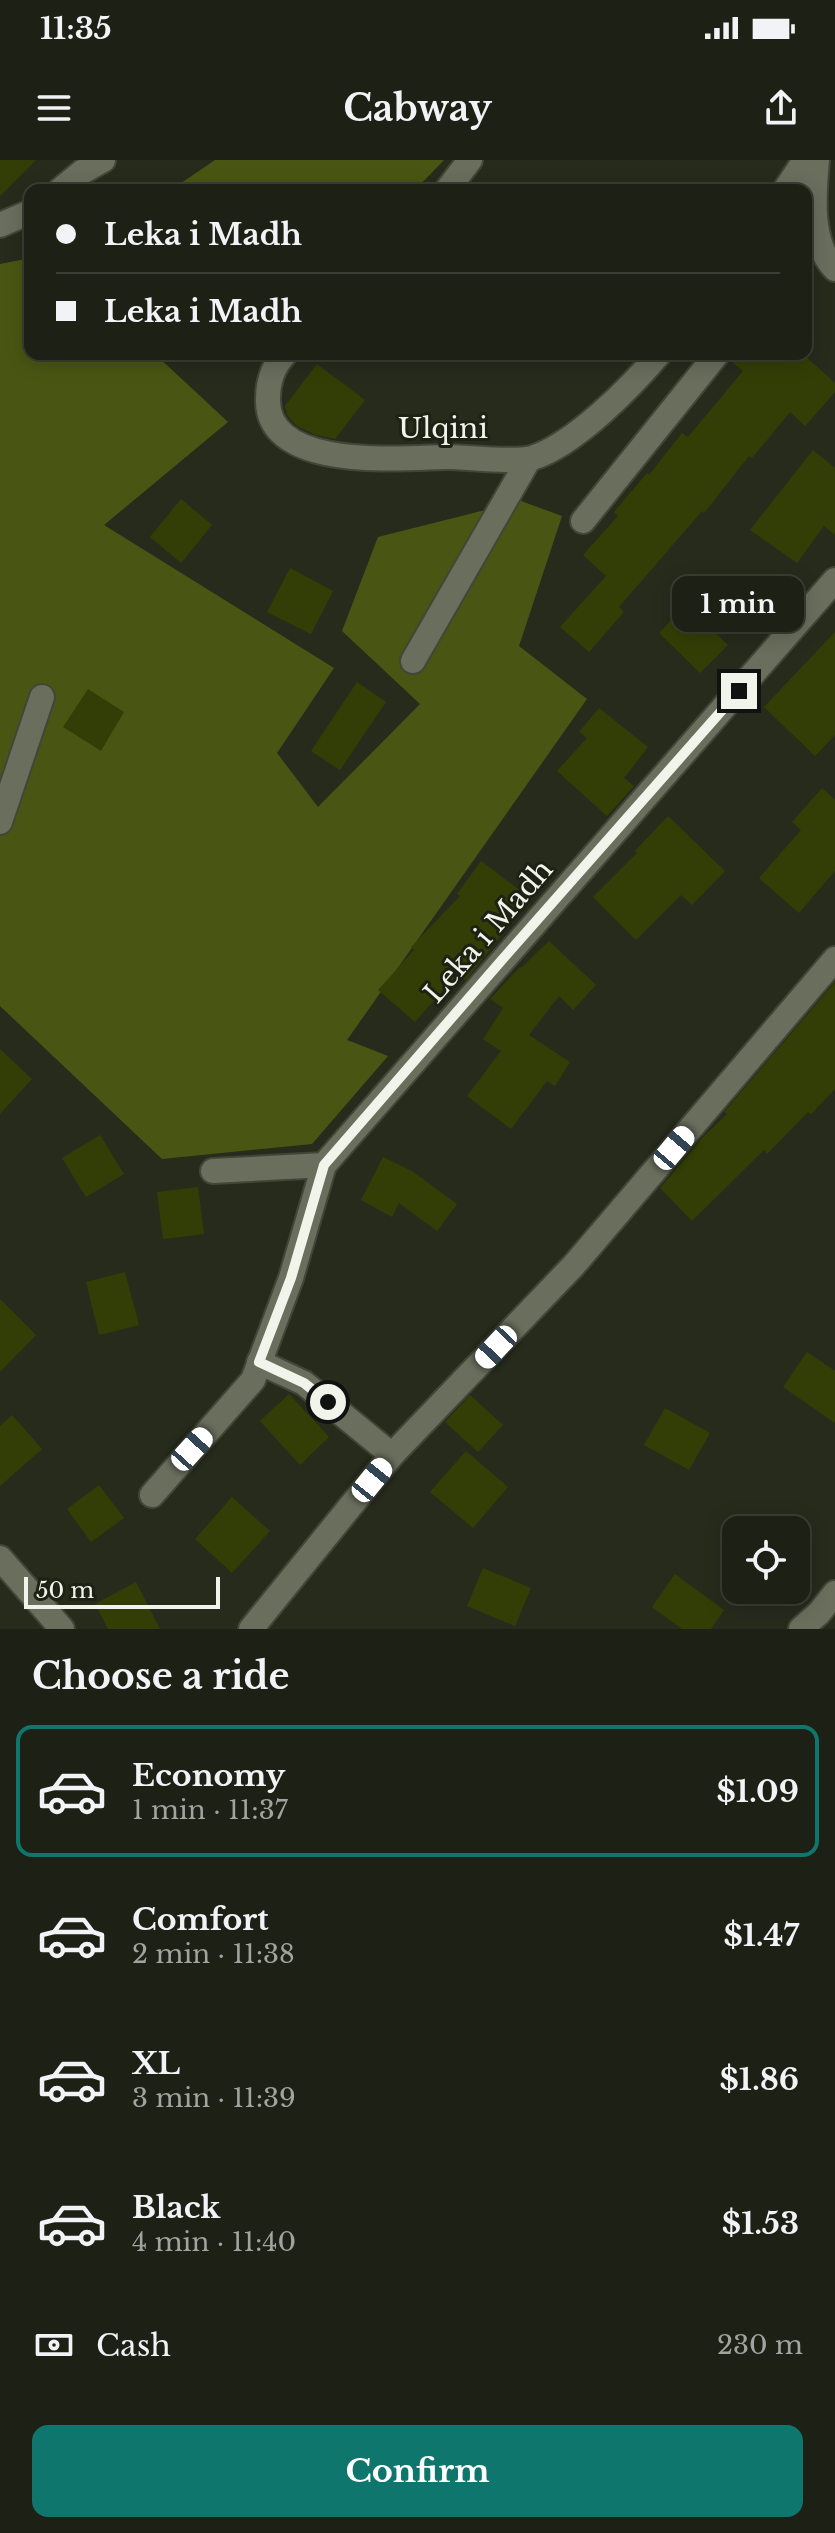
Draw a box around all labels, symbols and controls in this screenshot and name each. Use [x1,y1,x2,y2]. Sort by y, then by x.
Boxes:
text: 11:35 [40,10,112,47]
icon: menu [32,86,76,130]
text: Cabway [343,86,492,131]
icon: share [759,86,803,130]
text: Leka i Madh [104,216,302,253]
text: Leka i Madh [104,293,302,330]
street label: Ulqini [398,411,488,446]
callout: 1 min [673,575,805,631]
text: 1 min [700,588,776,620]
route end [721,673,757,709]
street label: Leka i Madh [417,852,560,1010]
car [649,1122,699,1174]
car [471,1321,521,1373]
route start [310,1384,346,1420]
car [167,1423,217,1475]
car [348,1454,396,1506]
map controls [722,1516,810,1604]
button: locate [722,1516,810,1604]
scale bar [24,1573,220,1609]
text: 50 m [36,1577,94,1604]
text: Choose a ride [32,1654,289,1699]
icon: car [36,1755,108,1827]
text: Economy [132,1757,285,1794]
text: $1.09 [717,1773,799,1810]
text: 1 min · 11:37 [132,1794,288,1826]
icon: car [36,1899,108,1971]
text: Comfort [132,1901,269,1938]
text: $1.47 [723,1917,799,1954]
text: 2 min · 11:38 [132,1938,295,1970]
icon: car [36,2043,108,2115]
text: XL [132,2045,180,2082]
text: $1.86 [720,2061,799,2098]
text: 3 min · 11:39 [132,2082,296,2114]
icon: car [36,2187,108,2259]
text: Black [132,2189,220,2226]
text: $1.53 [722,2205,799,2242]
text: 4 min · 11:40 [132,2226,296,2258]
icon: cash [32,2323,76,2367]
text: Cash [96,2327,171,2364]
text: 230 m [717,2329,803,2361]
button: Confirm [32,2425,803,2517]

